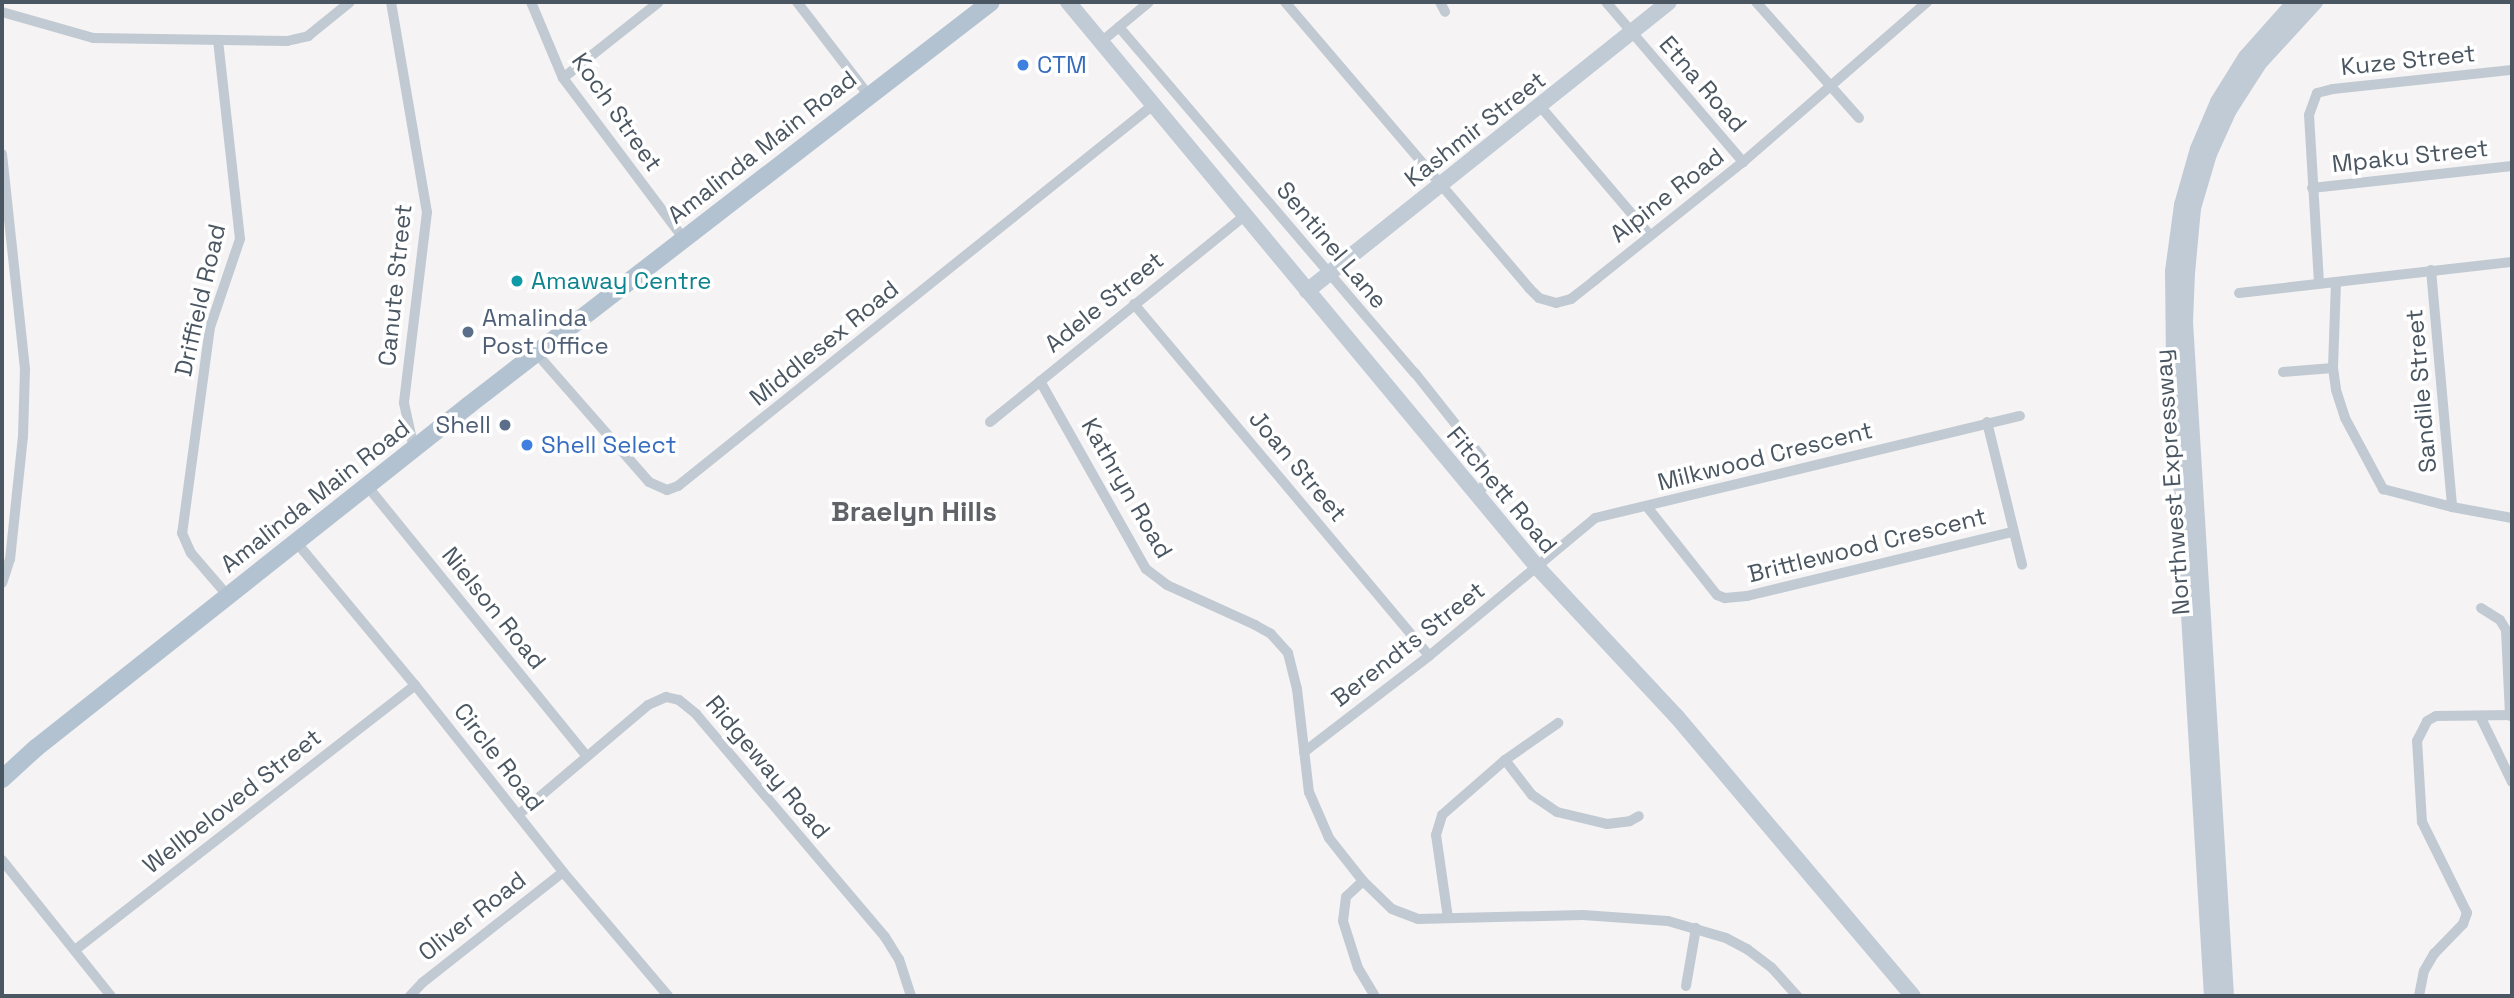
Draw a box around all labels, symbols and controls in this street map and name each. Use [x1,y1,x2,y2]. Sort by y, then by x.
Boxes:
street label: Etna Road [1653,30,1753,138]
street label: Kuze Street [2339,39,2477,81]
street label: Koch Street [566,47,668,177]
place label: CTM [1037,51,1087,79]
marker: CTM [1015,57,1031,73]
street label: Amalinda Main Road [662,64,862,230]
street label: Kashmir Street [1399,65,1551,193]
street label: Mpaku Street [2330,133,2490,179]
street label: Alpine Road [1604,142,1730,248]
street label: Sentinel Lane [1271,176,1393,314]
street label: Canute Street [372,203,418,367]
street label: Driffield Road [169,221,231,379]
street label: Adele Street [1039,245,1169,359]
place label: Amaway Centre [531,267,712,295]
marker: Amaway Centre [509,273,525,289]
street label: Middlesex Road [744,274,904,412]
place label: Amalinda Post Office [482,304,609,360]
street label: Sandile Street [2400,308,2442,474]
marker: Amalinda Post Office [460,324,476,340]
street label: Northwest Expressway [2148,348,2196,616]
street label: Joan Street [1243,404,1353,528]
place label: Shell [436,411,491,439]
street label: Amalinda Main Road [215,413,415,579]
street label: Kathryn Road [1075,413,1179,563]
street label: Milkwood Crescent [1655,415,1875,497]
marker: Shell [497,417,513,433]
street label: Fitchett Road [1441,421,1563,559]
place label: Shell Select [541,431,676,459]
marker: Shell Select [519,437,535,453]
district label: Braelyn Hills [831,494,997,528]
street label: Brittlewood Crescent [1745,501,1989,589]
street label: Nielson Road [436,541,552,675]
street label: Berendts Street [1326,575,1490,713]
street label: Ridgeway Road [700,690,836,844]
street label: Circle Road [448,697,550,817]
street label: Wellbeloved Street [137,722,327,880]
street label: Oliver Road [412,865,532,967]

